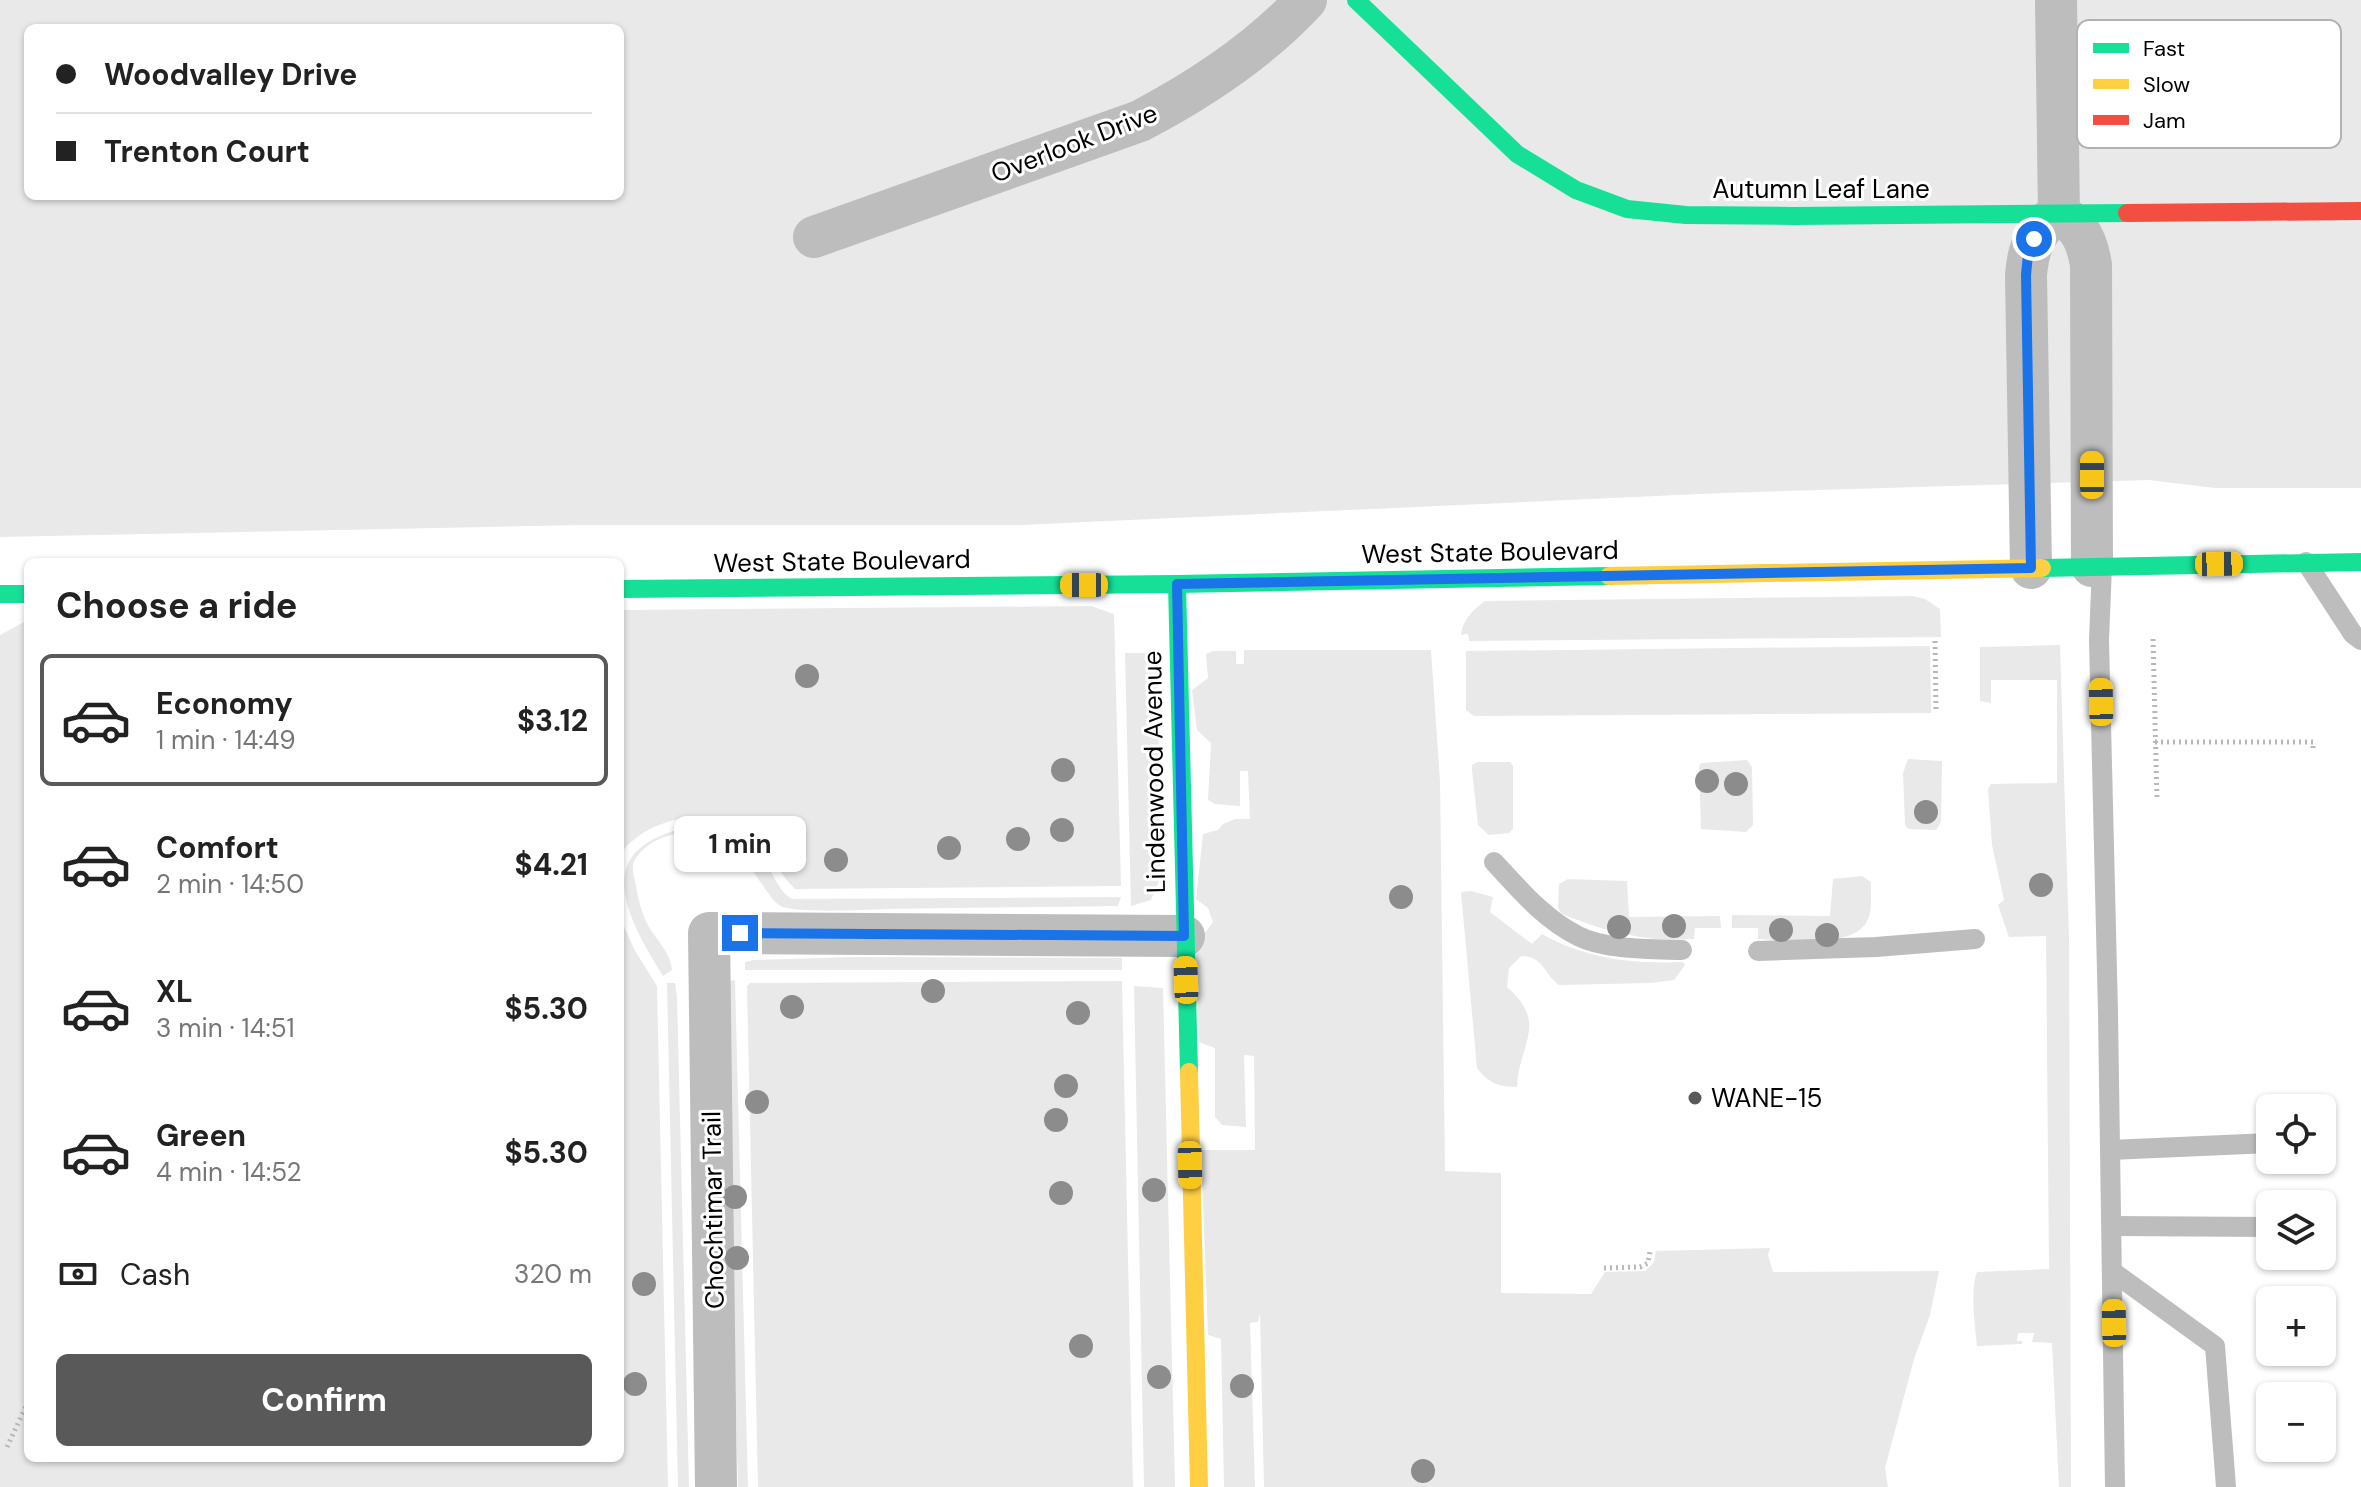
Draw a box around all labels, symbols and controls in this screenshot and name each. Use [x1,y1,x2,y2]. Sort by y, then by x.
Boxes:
legend [2077,20,2341,148]
text: Fast [2143,34,2185,63]
text: Woodvalley Drive [104,55,357,94]
text: Slow [2143,70,2190,99]
street label: Overlook Drive [986,96,1162,190]
text: Jam [2143,106,2186,135]
text: Trenton Court [104,132,310,171]
street label: Autumn Leaf Lane [1712,172,1930,206]
route start [2016,221,2052,257]
car [2080,451,2104,499]
street label: West State Boulevard [1361,533,1619,571]
street label: West State Boulevard [713,542,971,580]
car [2195,552,2243,576]
car [1060,573,1108,597]
text: Choose a ride [56,582,297,629]
street label: Lindenwood Avenue [1135,650,1173,894]
car [2089,678,2113,726]
icon: car [60,684,132,756]
text: Economy [156,684,293,723]
text: $3.12 [517,701,588,740]
text: 1 min · 14:49 [156,723,296,757]
callout: 1 min [674,817,806,873]
text: 1 min [708,827,772,861]
icon: car [60,828,132,900]
text: Comfort [156,828,279,867]
text: $4.21 [515,845,588,884]
text: 2 min · 14:50 [156,867,304,901]
route end [722,915,758,951]
car [1173,956,1199,1004]
icon: car [60,972,132,1044]
text: XL [156,972,193,1011]
text: $5.30 [504,989,588,1028]
text: 3 min · 14:51 [156,1011,295,1045]
place label: WANE-15 [1711,1081,1822,1115]
marker: WANE-15 [1686,1089,1704,1107]
map controls [2256,1094,2336,1462]
button: locate [2256,1094,2336,1174]
street label: Chochtimar Trail [694,1111,732,1309]
icon: car [60,1116,132,1188]
text: Green [156,1116,246,1155]
text: $5.30 [504,1133,588,1172]
car [1178,1141,1202,1189]
text: 4 min · 14:52 [156,1155,302,1189]
button: layers [2256,1190,2336,1270]
icon: cash [56,1252,100,1296]
text: Cash [120,1255,190,1294]
text: 320 m [514,1257,592,1291]
button: + [2256,1286,2336,1366]
car [2102,1299,2126,1347]
button: Confirm [56,1354,592,1446]
button: − [2256,1382,2336,1462]

